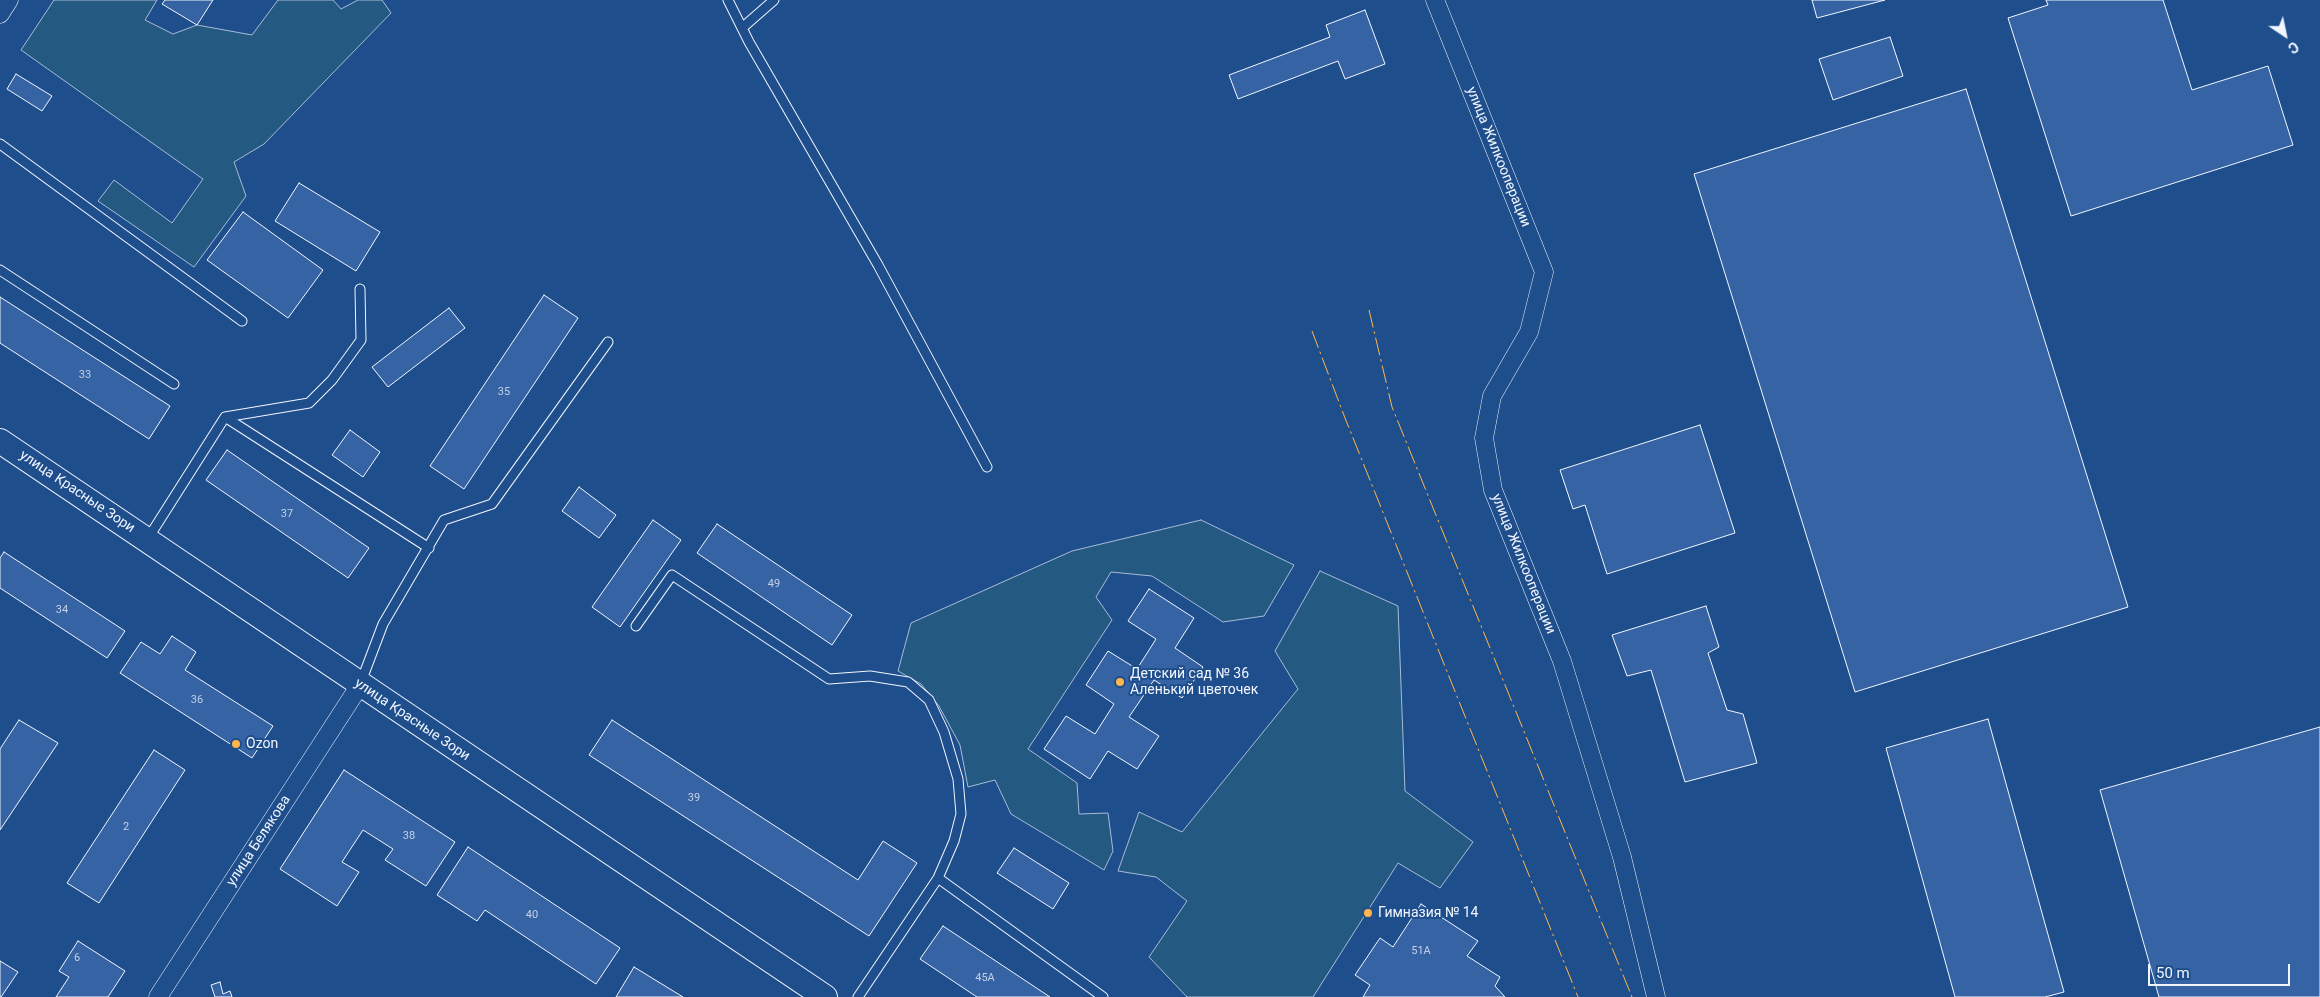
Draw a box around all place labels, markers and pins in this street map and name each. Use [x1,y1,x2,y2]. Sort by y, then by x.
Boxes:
place label: Детский сад № 36 Аленький цветочек [1130,666,1258,699]
marker: Детский сад № 36 Аленький цветочек [1114,676,1126,688]
place label: Ozon [246,736,278,752]
marker: Ozon [230,738,242,750]
place label: Гимназия № 14 [1378,905,1478,921]
marker: Гимназия № 14 [1362,907,1374,919]

